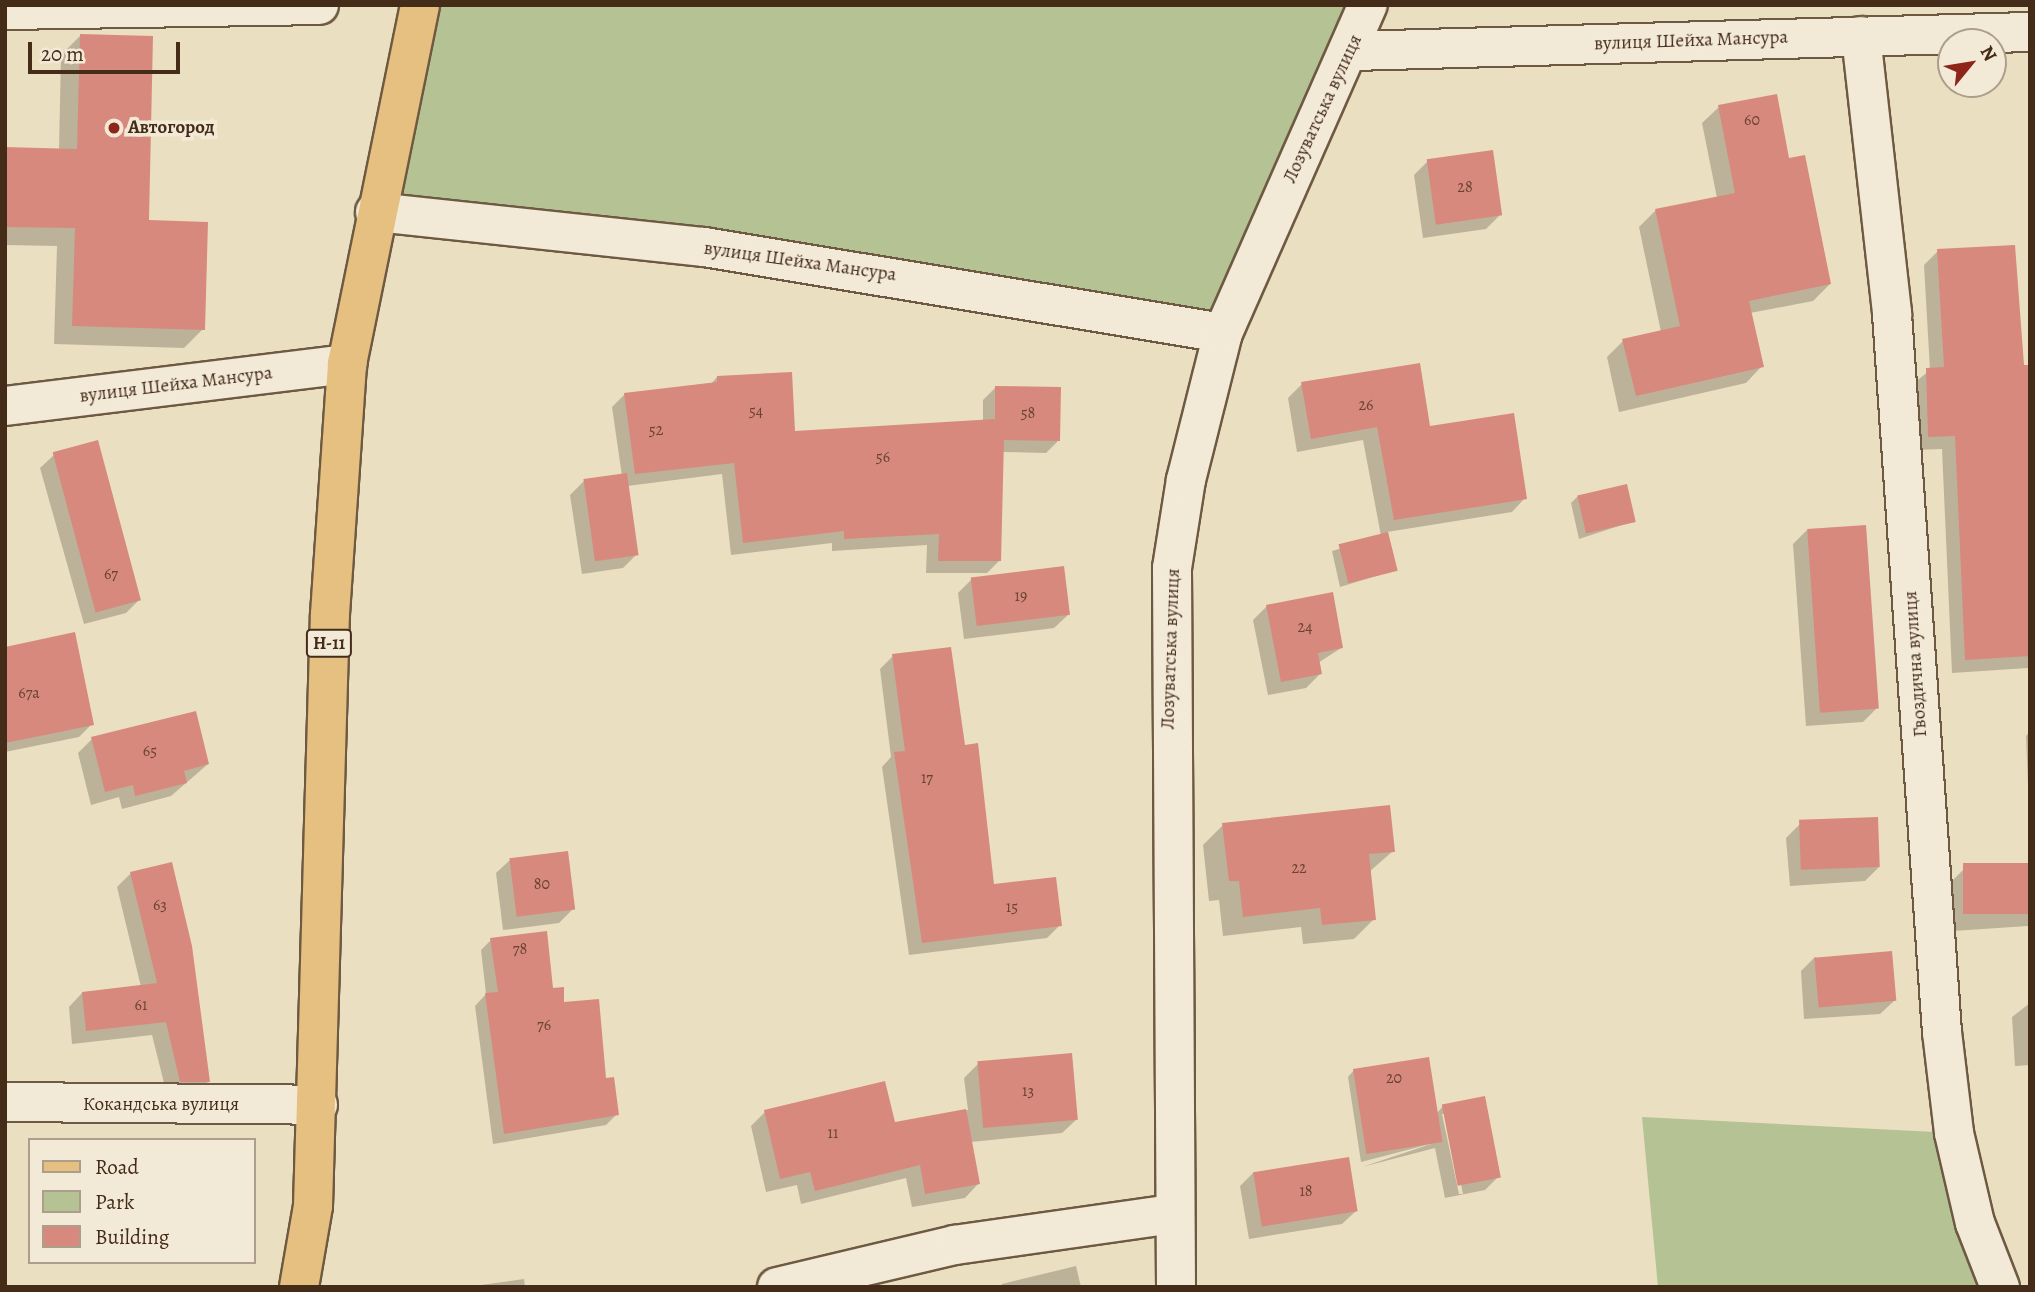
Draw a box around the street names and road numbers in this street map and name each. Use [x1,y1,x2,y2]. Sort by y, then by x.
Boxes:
street label: вулиця Шейха Мансура [1594,26,1788,56]
street label: Лозуватська вулиця [1279,31,1367,187]
street label: вулиця Шейха Мансура [702,237,898,287]
street label: вулиця Шейха Мансура [78,362,274,408]
street label: Лозуватська вулиця [1157,568,1185,730]
street label: Гвоздична вулиця [1900,590,1932,738]
road number: Н-11 [304,628,354,658]
street label: Кокандська вулиця [83,1094,239,1116]

